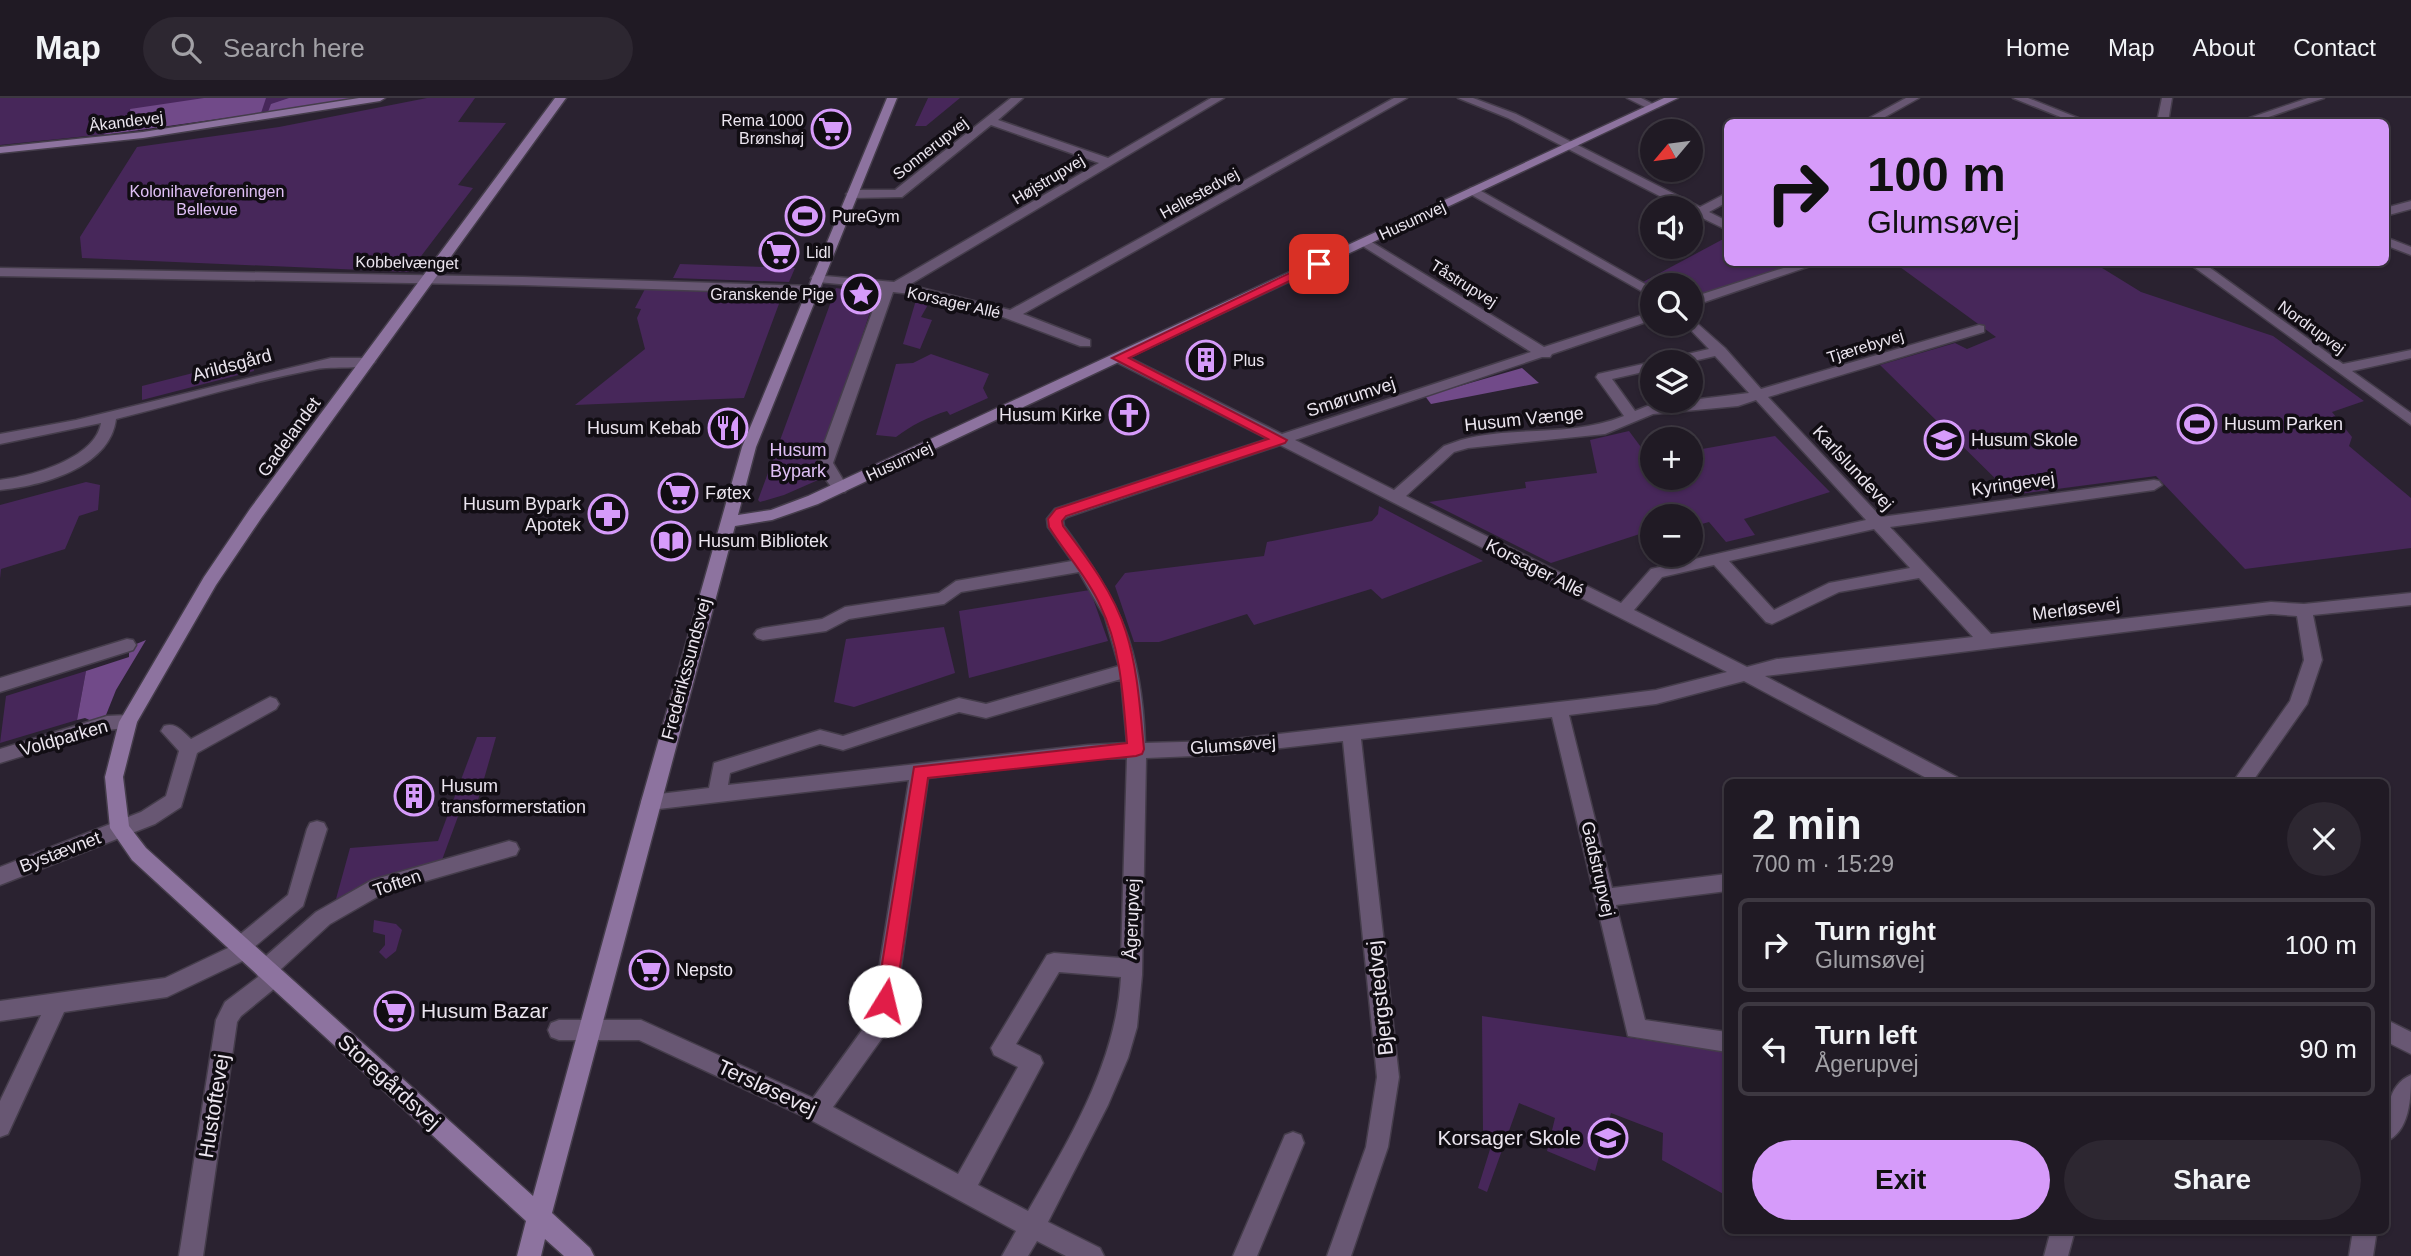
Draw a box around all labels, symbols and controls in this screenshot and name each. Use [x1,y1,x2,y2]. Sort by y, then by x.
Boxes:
search box [143,17,633,80]
text: Map [35,29,101,66]
icon: search [167,29,205,67]
text: Search here [223,33,365,63]
text: Home [2006,34,2070,61]
text: Map [2108,34,2155,61]
text: About [2193,34,2255,61]
text: Contact [2293,34,2376,61]
street label: Åkandevej [88,108,164,134]
supermarket icon: Rema 1000 Brønshøj [810,108,852,150]
place label: Rema 1000 Brønshøj [721,112,804,147]
street label: Sonnerupvej [890,114,971,183]
north arrow [1640,119,1703,182]
map controls [1640,119,1703,567]
icon: right [1752,147,1843,238]
text: 100 m [1867,147,2006,201]
street label: Højstrupvej [1009,151,1087,208]
street label: Hellestedvej [1157,165,1241,222]
park label: Kolonihaveforeningen Bellevue [130,183,284,218]
sports icon: PureGym [784,195,826,237]
button: sound [1640,196,1703,259]
street label: Husumvej [1376,198,1448,243]
text: Glumsøvej [1867,204,2020,240]
place label: PureGym [832,208,900,225]
supermarket icon: Lidl [758,231,800,273]
pin [1289,234,1349,294]
place label: Lidl [806,244,831,261]
icon: arrive [1300,245,1338,283]
street label: Kobbelvænget [355,253,459,272]
street label: Tåstrupvej [1428,256,1500,310]
place icon: Granskende Pige [840,273,882,315]
button: search [1640,273,1703,336]
street label: Korsager Allé [906,284,1002,321]
place label: Granskende Pige [710,286,834,303]
street label: Nordrupvej [2275,298,2348,357]
street label: Tjærebyvej [1825,327,1905,366]
building icon: Plus [1185,339,1227,381]
street label: Arildsgård [190,345,274,385]
button: layers [1640,350,1703,413]
place label: Plus [1233,352,1264,369]
street label: Smørumvej [1304,373,1398,421]
street label: Gadelandet [254,393,324,481]
church icon: Husum Kirke [1108,394,1150,436]
street label: Husum Vænge [1463,403,1585,435]
sports icon: Husum Parken [2176,403,2218,445]
place label: Husum Kirke [999,405,1102,425]
restaurant icon: Husum Kebab [707,407,749,449]
place label: Husum Parken [2224,414,2343,434]
place label: Husum Kebab [587,418,701,438]
school or university icon: Husum Skole [1923,419,1965,461]
street label: Karlslundevej [1809,422,1897,514]
button: + [1640,427,1703,490]
place label: Husum Skole [1971,430,2078,450]
street label: Husumvej [863,439,935,484]
park label: Husum Bypark [769,440,827,481]
street label: Kyringevej [1970,468,2056,500]
supermarket icon: Føtex [657,472,699,514]
place label: Føtex [705,483,751,503]
pharmacy icon: Husum Bypark Apotek [587,493,629,535]
place label: Husum Bypark Apotek [463,494,582,535]
button: − [1640,504,1703,567]
library icon: Husum Bibliotek [650,520,692,562]
place label: Husum Bibliotek [698,531,829,551]
street label: Korsager Allé [1483,535,1587,601]
street label: Merløsevej [2031,594,2121,624]
street label: Frederikssundsvej [657,596,715,742]
street label: Voldparken [18,716,110,760]
street label: Glumsøvej [1189,732,1277,758]
building icon: Husum transformerstation [393,775,435,817]
place label: Husum transformerstation [441,776,586,817]
text: 2 min [1752,801,1862,848]
button: close [2287,802,2361,876]
street label: Gadstrupvej [1577,819,1619,919]
street label: Bystævnet [17,827,103,877]
text: 700 m · 15:29 [1752,851,1894,877]
street label: Toften [371,866,423,900]
street label: Ågerupvej [1121,878,1143,960]
text: Turn right [1815,916,1936,946]
icon: right [1756,926,1794,964]
text: 100 m [2285,930,2357,960]
street label: Bjergstedvej [1362,939,1397,1057]
text: Glumsøvej [1815,947,1925,973]
supermarket icon: Nepsto [628,949,670,991]
place label: Nepsto [676,960,733,980]
position arrow [848,964,922,1038]
supermarket icon: Husum Bazar [373,990,415,1032]
place label: Husum Bazar [421,999,548,1022]
text: Turn left [1815,1020,1917,1050]
street label: Storegårdsvej [333,1030,445,1134]
icon: left [1756,1030,1794,1068]
text: 90 m [2299,1034,2357,1064]
text: Ågerupvej [1815,1051,1919,1077]
street label: Hustoftevej [194,1052,233,1160]
street label: Tersløsevej [714,1055,820,1120]
school or university icon: Korsager Skole [1587,1117,1629,1159]
place label: Korsager Skole [1437,1126,1581,1149]
button: Exit [1752,1140,2050,1220]
button: Share [2064,1140,2361,1220]

